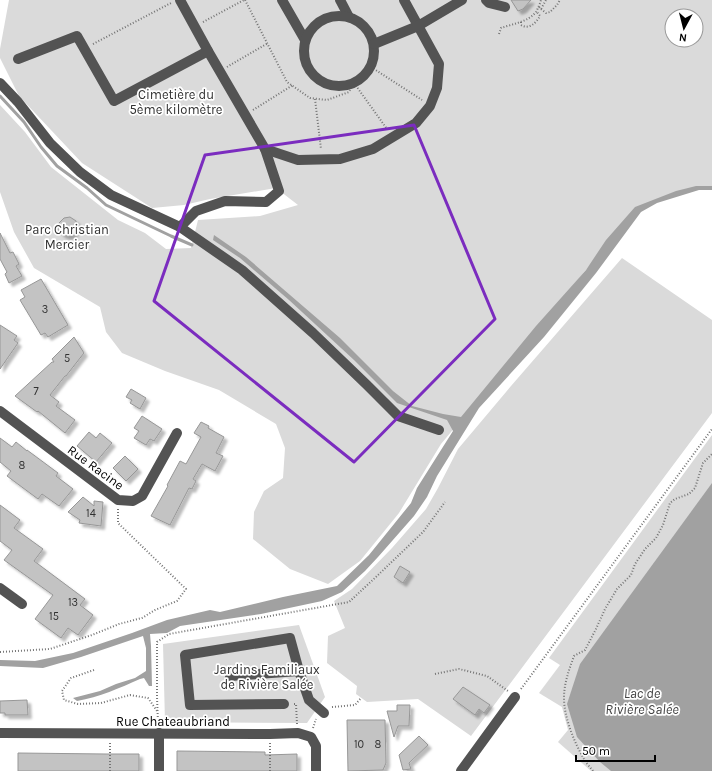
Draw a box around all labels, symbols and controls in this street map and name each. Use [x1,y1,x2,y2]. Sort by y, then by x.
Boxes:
north arrow [664,8,704,48]
text: N [678,30,688,44]
park label: Cimetière du 5ème kilomètre [130,87,223,117]
park label: Parc Christian Mercier [25,222,109,252]
house number: 3 [42,303,48,316]
house number: 5 [64,352,70,365]
house number: 7 [33,385,39,398]
street label: Rue Racine [65,442,127,493]
house number: 8 [19,459,26,472]
house number: 14 [86,507,96,520]
house number: 13 [68,596,78,609]
house number: 15 [49,610,59,623]
park label: Jardins Familiaux de Rivière Salée [214,662,320,692]
water label: Lac de Rivière Salée [605,685,679,718]
street label: Rue Chateaubriand [116,714,230,729]
scale bar [576,737,655,763]
house number: 10 [354,738,364,751]
house number: 8 [375,738,382,751]
text: 50 m [582,744,610,758]

